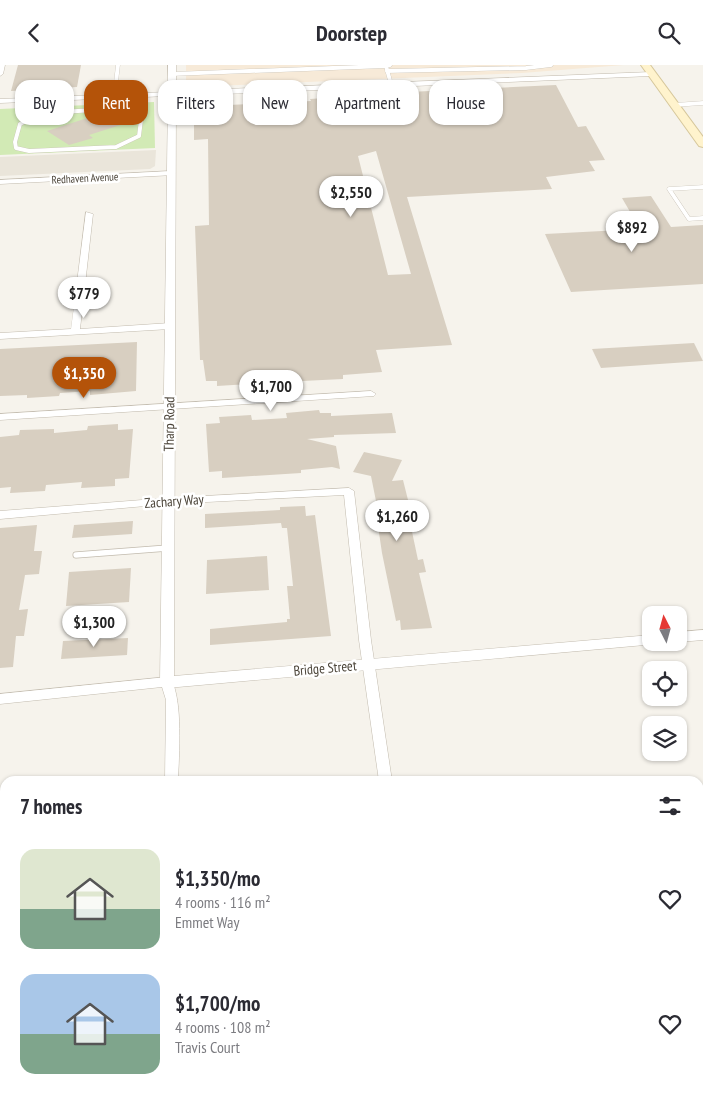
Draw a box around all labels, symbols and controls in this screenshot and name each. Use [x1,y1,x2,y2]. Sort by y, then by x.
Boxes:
icon: back [20,19,48,47]
text: Doorstep [316,19,387,47]
icon: search [655,19,683,47]
chip: Buy [15,80,74,125]
chip: Rent [84,80,148,125]
chip: Filters [158,80,233,125]
chip: New [243,80,307,125]
chip: Apartment [317,80,419,125]
chip: House [429,80,503,125]
street label: Redhaven Avenue [51,169,119,187]
pin: $2,550 [310,175,392,218]
text: $2,550 [330,182,372,202]
pin: $892 [602,211,662,253]
text: $892 [617,217,647,237]
pin: $779 [54,277,114,319]
text: $779 [69,283,99,303]
pin: $1,350 [43,357,125,399]
text: $1,350 [63,363,105,383]
pin: $1,700 [230,369,312,412]
text: $1,700 [250,376,292,396]
street label: Tharp Road [160,396,178,452]
street label: Zachary Way [144,490,205,512]
pin: $1,260 [356,499,438,542]
text: $1,260 [376,506,418,526]
pin: $1,300 [53,605,135,648]
north arrow [642,606,688,651]
map controls [642,606,687,761]
text: $1,300 [73,612,115,632]
street label: Bridge Street [293,656,357,680]
button: locate [642,661,687,706]
button: layers [642,716,687,761]
icon: filters [656,792,684,820]
text: 7 homes [20,793,82,820]
text: $1,350/mo [175,865,260,892]
icon: home [60,869,120,929]
icon: heart [656,885,684,913]
text: 4 rooms · 116 m² [175,892,271,912]
text: Emmet Way [175,912,239,932]
text: $1,700/mo [175,990,260,1017]
icon: home [60,994,120,1054]
icon: heart [656,1010,684,1038]
text: 4 rooms · 108 m² [175,1017,271,1037]
text: Travis Court [175,1037,240,1057]

